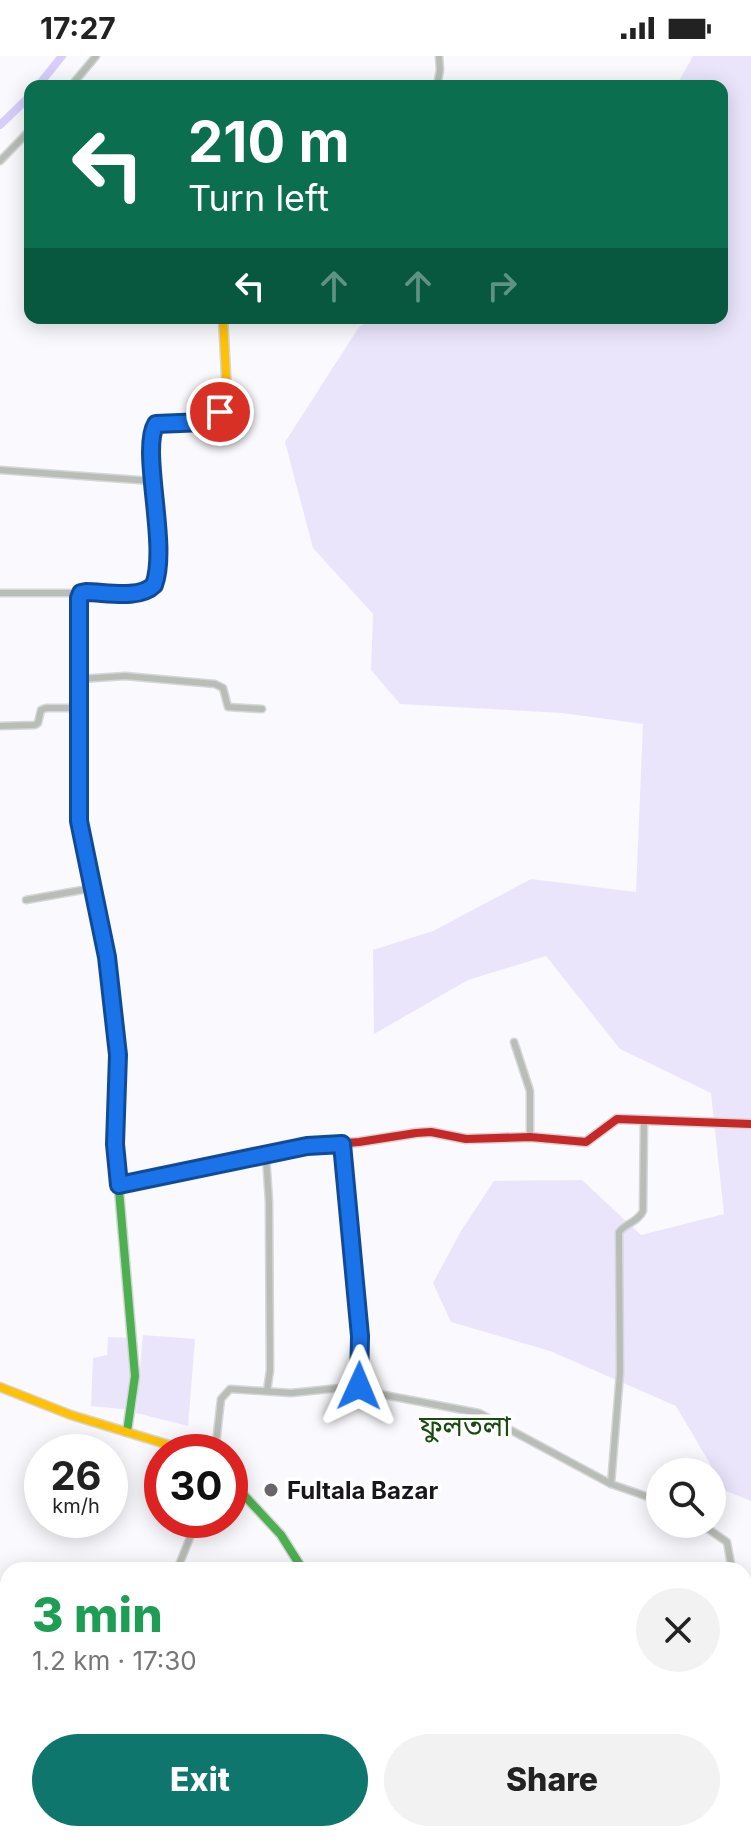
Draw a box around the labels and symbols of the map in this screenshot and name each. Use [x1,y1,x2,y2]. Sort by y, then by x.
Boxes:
pin [186,378,254,446]
position arrow [317,1344,401,1428]
district label: ফুলতলা [418,1409,511,1443]
speed limit sign: 30 [144,1434,248,1538]
place label: Fultala Bazar [287,1476,439,1505]
marker: Fultala Bazar [262,1481,280,1499]

